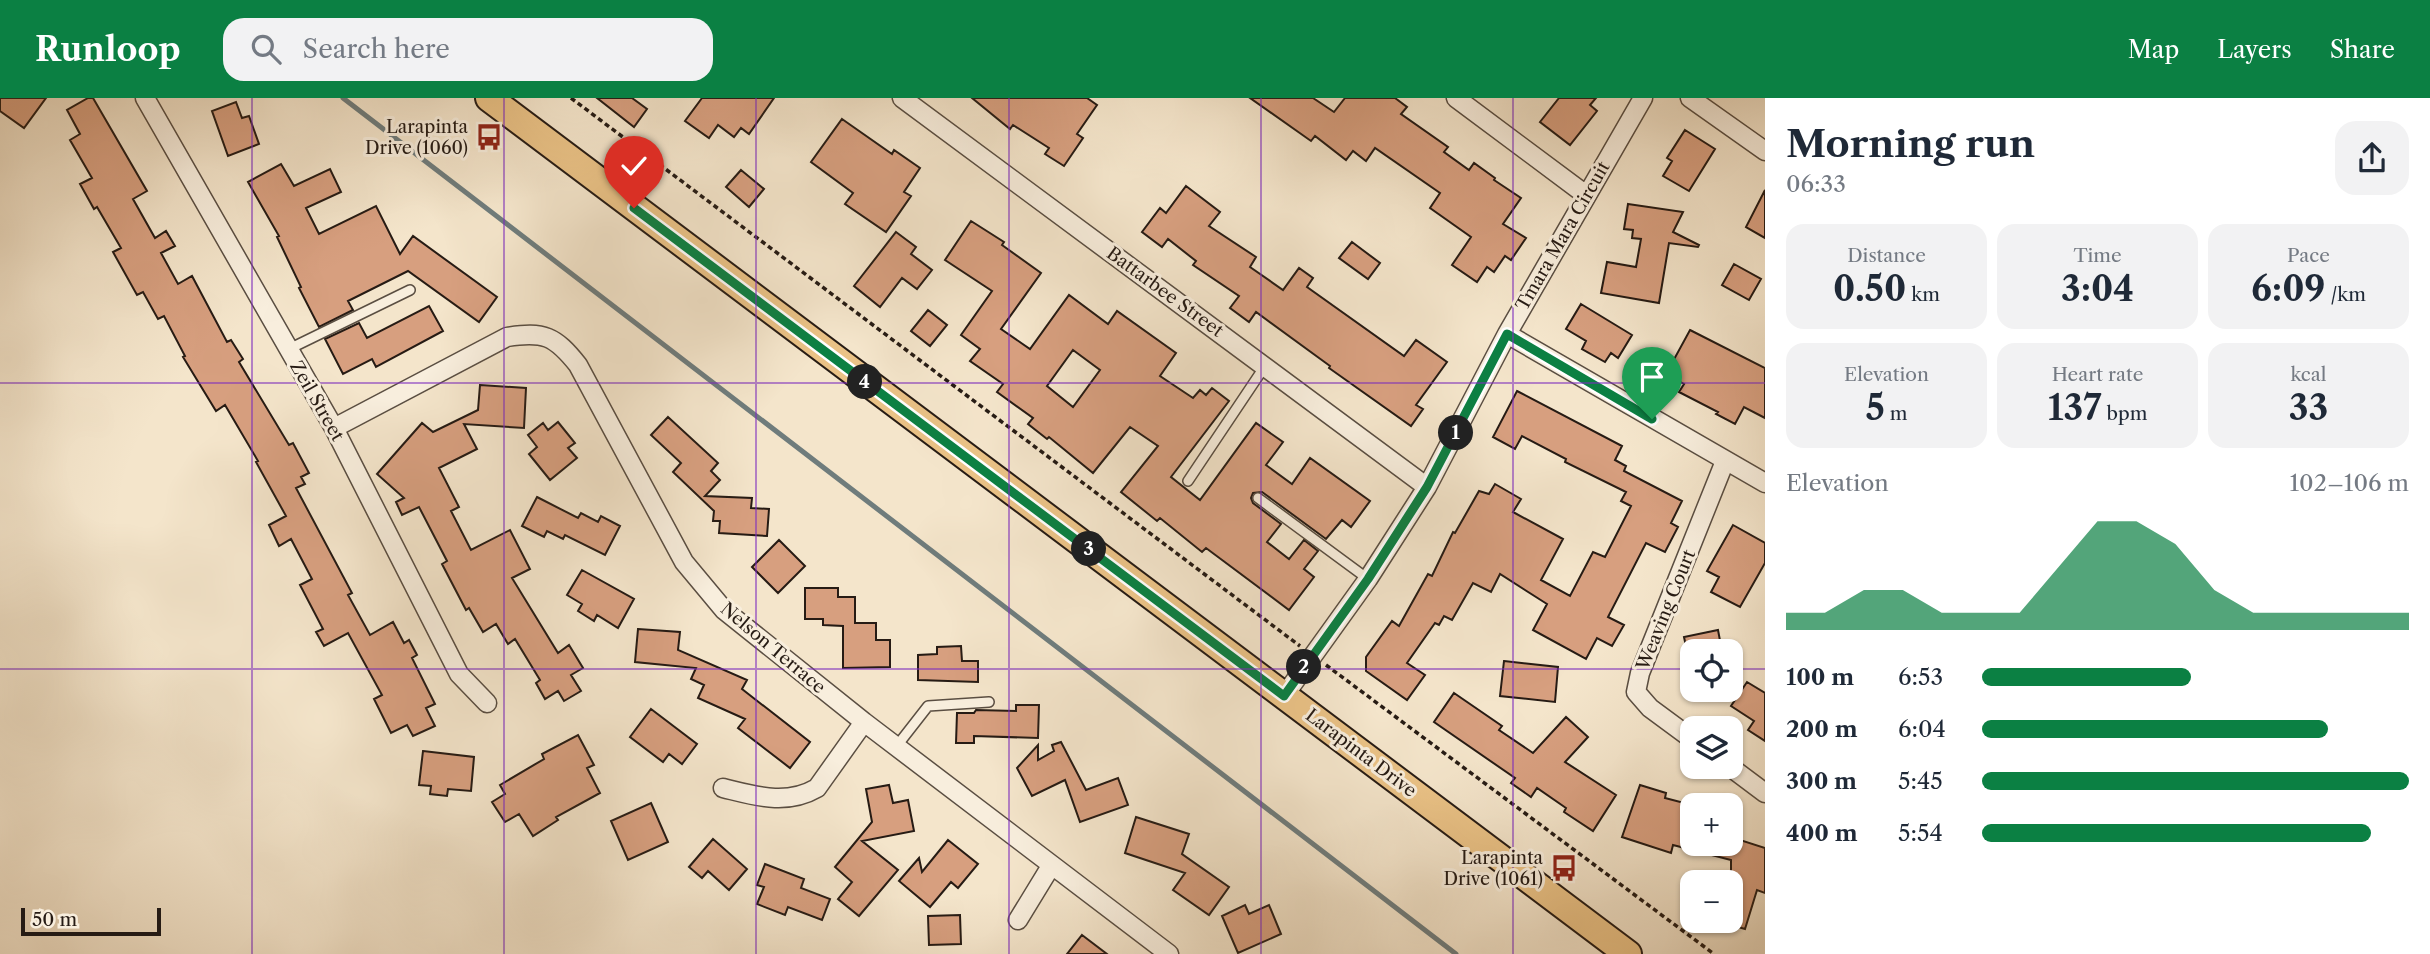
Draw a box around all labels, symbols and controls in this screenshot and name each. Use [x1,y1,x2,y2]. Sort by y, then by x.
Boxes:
search box [223,18,713,81]
text: Runloop [35,29,181,70]
icon: search [247,30,285,68]
text: Search here [303,33,450,65]
text: Map [2128,35,2179,64]
text: Layers [2217,35,2292,64]
text: Share [2330,35,2395,64]
place label: Larapinta Drive (1060) [365,116,469,159]
text: Morning run [1786,120,2035,167]
button: share [2335,121,2409,195]
bus stop icon: Larapinta Drive (1060) [474,122,504,152]
pin [604,136,664,208]
icon: check [615,147,653,185]
street label: Tmara Mara Circuit [1511,157,1615,314]
text: 06:33 [1786,170,1846,198]
street label: Battarbee Street [1102,242,1228,342]
text: Distance [1847,244,1926,267]
text: Time [2073,244,2122,267]
text: Pace [2287,244,2330,267]
text: 0.50 [1833,267,1906,310]
text: 3:04 [2061,267,2134,310]
text: 6:09 [2251,267,2325,310]
text: km [1906,283,1940,306]
text: /km [2325,283,2366,306]
pin [1622,347,1682,419]
street label: Zeil Street [285,357,349,446]
icon: arrive [1633,358,1671,396]
text: Elevation [1844,363,1929,386]
text: Heart rate [2052,363,2143,386]
text: kcal [2291,363,2326,386]
pin: 4 [848,364,882,400]
text: 4 [859,370,870,393]
text: 5 [1865,386,1885,429]
text: 137 [2048,386,2101,429]
text: 33 [2289,386,2328,429]
text: m [1885,402,1908,425]
text: bpm [2101,402,2147,425]
pin: 1 [1438,416,1474,450]
text: 1 [1451,421,1460,444]
text: Elevation [1786,469,1889,497]
text: 102–106 m [2289,469,2409,497]
pin: 3 [1072,532,1106,566]
text: 3 [1083,537,1094,560]
street label: Weaving Court [1631,546,1700,674]
street label: Nelson Terrace [716,598,830,698]
map controls [1680,639,1743,933]
button: locate [1680,639,1743,702]
pin: 2 [1286,650,1322,684]
text: 2 [1298,655,1309,678]
text: 100 m [1786,663,1854,691]
text: 6:53 [1898,663,1943,691]
street label: Larapinta Drive [1301,704,1421,802]
text: 200 m [1786,715,1858,743]
text: 6:04 [1898,715,1946,743]
button: layers [1680,716,1743,779]
text: 300 m [1786,767,1857,795]
text: 5:45 [1898,767,1943,795]
button: + [1680,793,1743,856]
text: 400 m [1786,819,1858,847]
text: 5:54 [1898,819,1943,847]
place label: Larapinta Drive (1061) [1443,847,1544,890]
bus stop icon: Larapinta Drive (1061) [1549,853,1579,883]
button: − [1680,870,1743,933]
scale bar [21,905,161,937]
text: 50 m [32,908,77,931]

